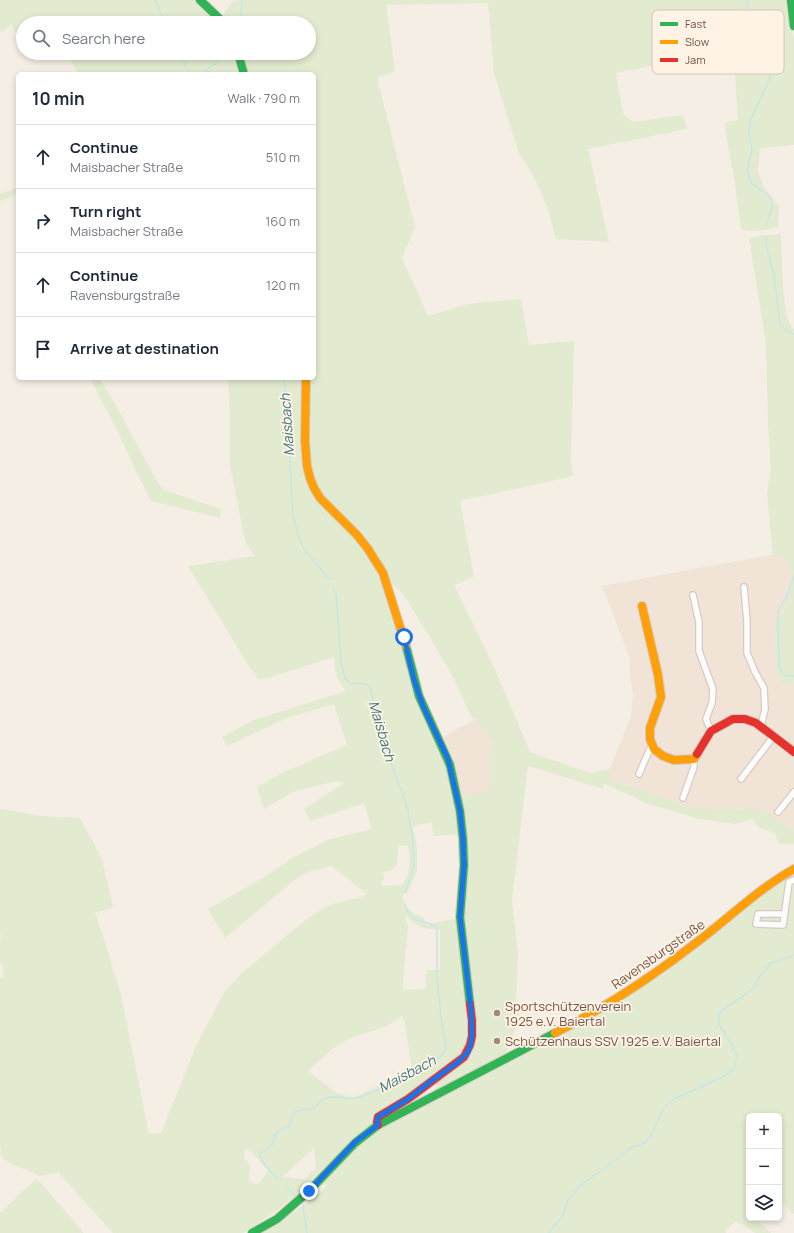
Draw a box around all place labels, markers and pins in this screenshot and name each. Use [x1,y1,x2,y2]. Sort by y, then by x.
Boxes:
place label: Sportschützenverein 1925 e.V. Baiertal [505,997,631,1030]
marker: Sportschützenverein 1925 e.V. Baiertal [492,1008,502,1018]
place label: Schützenhaus SSV 1925 e.V. Baiertal [505,1032,721,1050]
marker: Schützenhaus SSV 1925 e.V. Baiertal [492,1036,502,1046]

